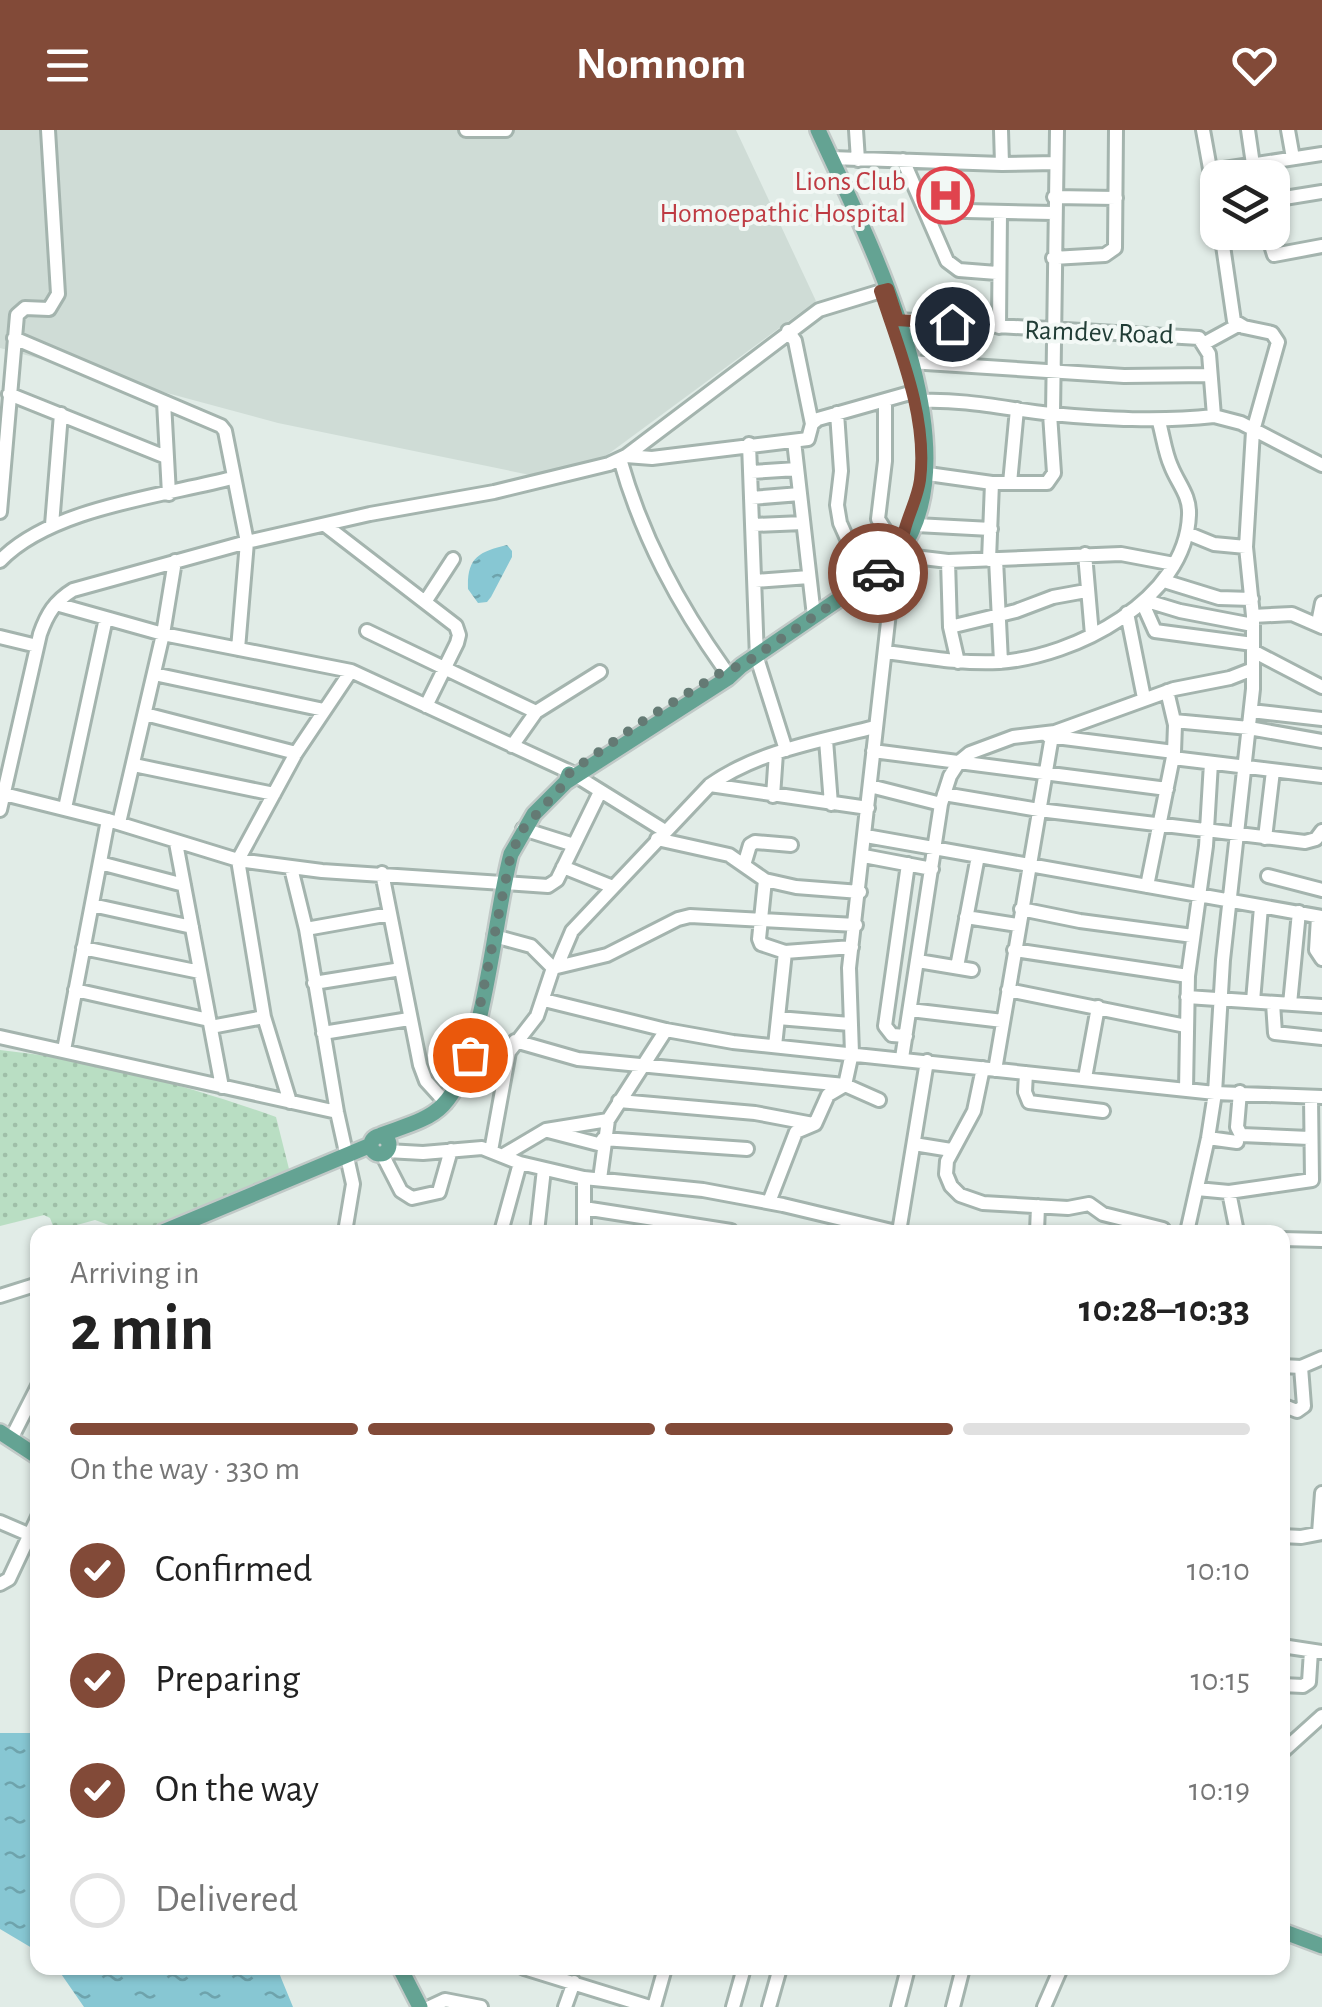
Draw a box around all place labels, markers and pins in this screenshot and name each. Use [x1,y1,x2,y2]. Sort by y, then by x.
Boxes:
hospital icon: Lions Club Homoepathic Hospital [915,166,975,226]
place label: Lions Club Homoepathic Hospital [660,168,906,228]
pin [910,282,995,367]
pin [428,1013,513,1098]

